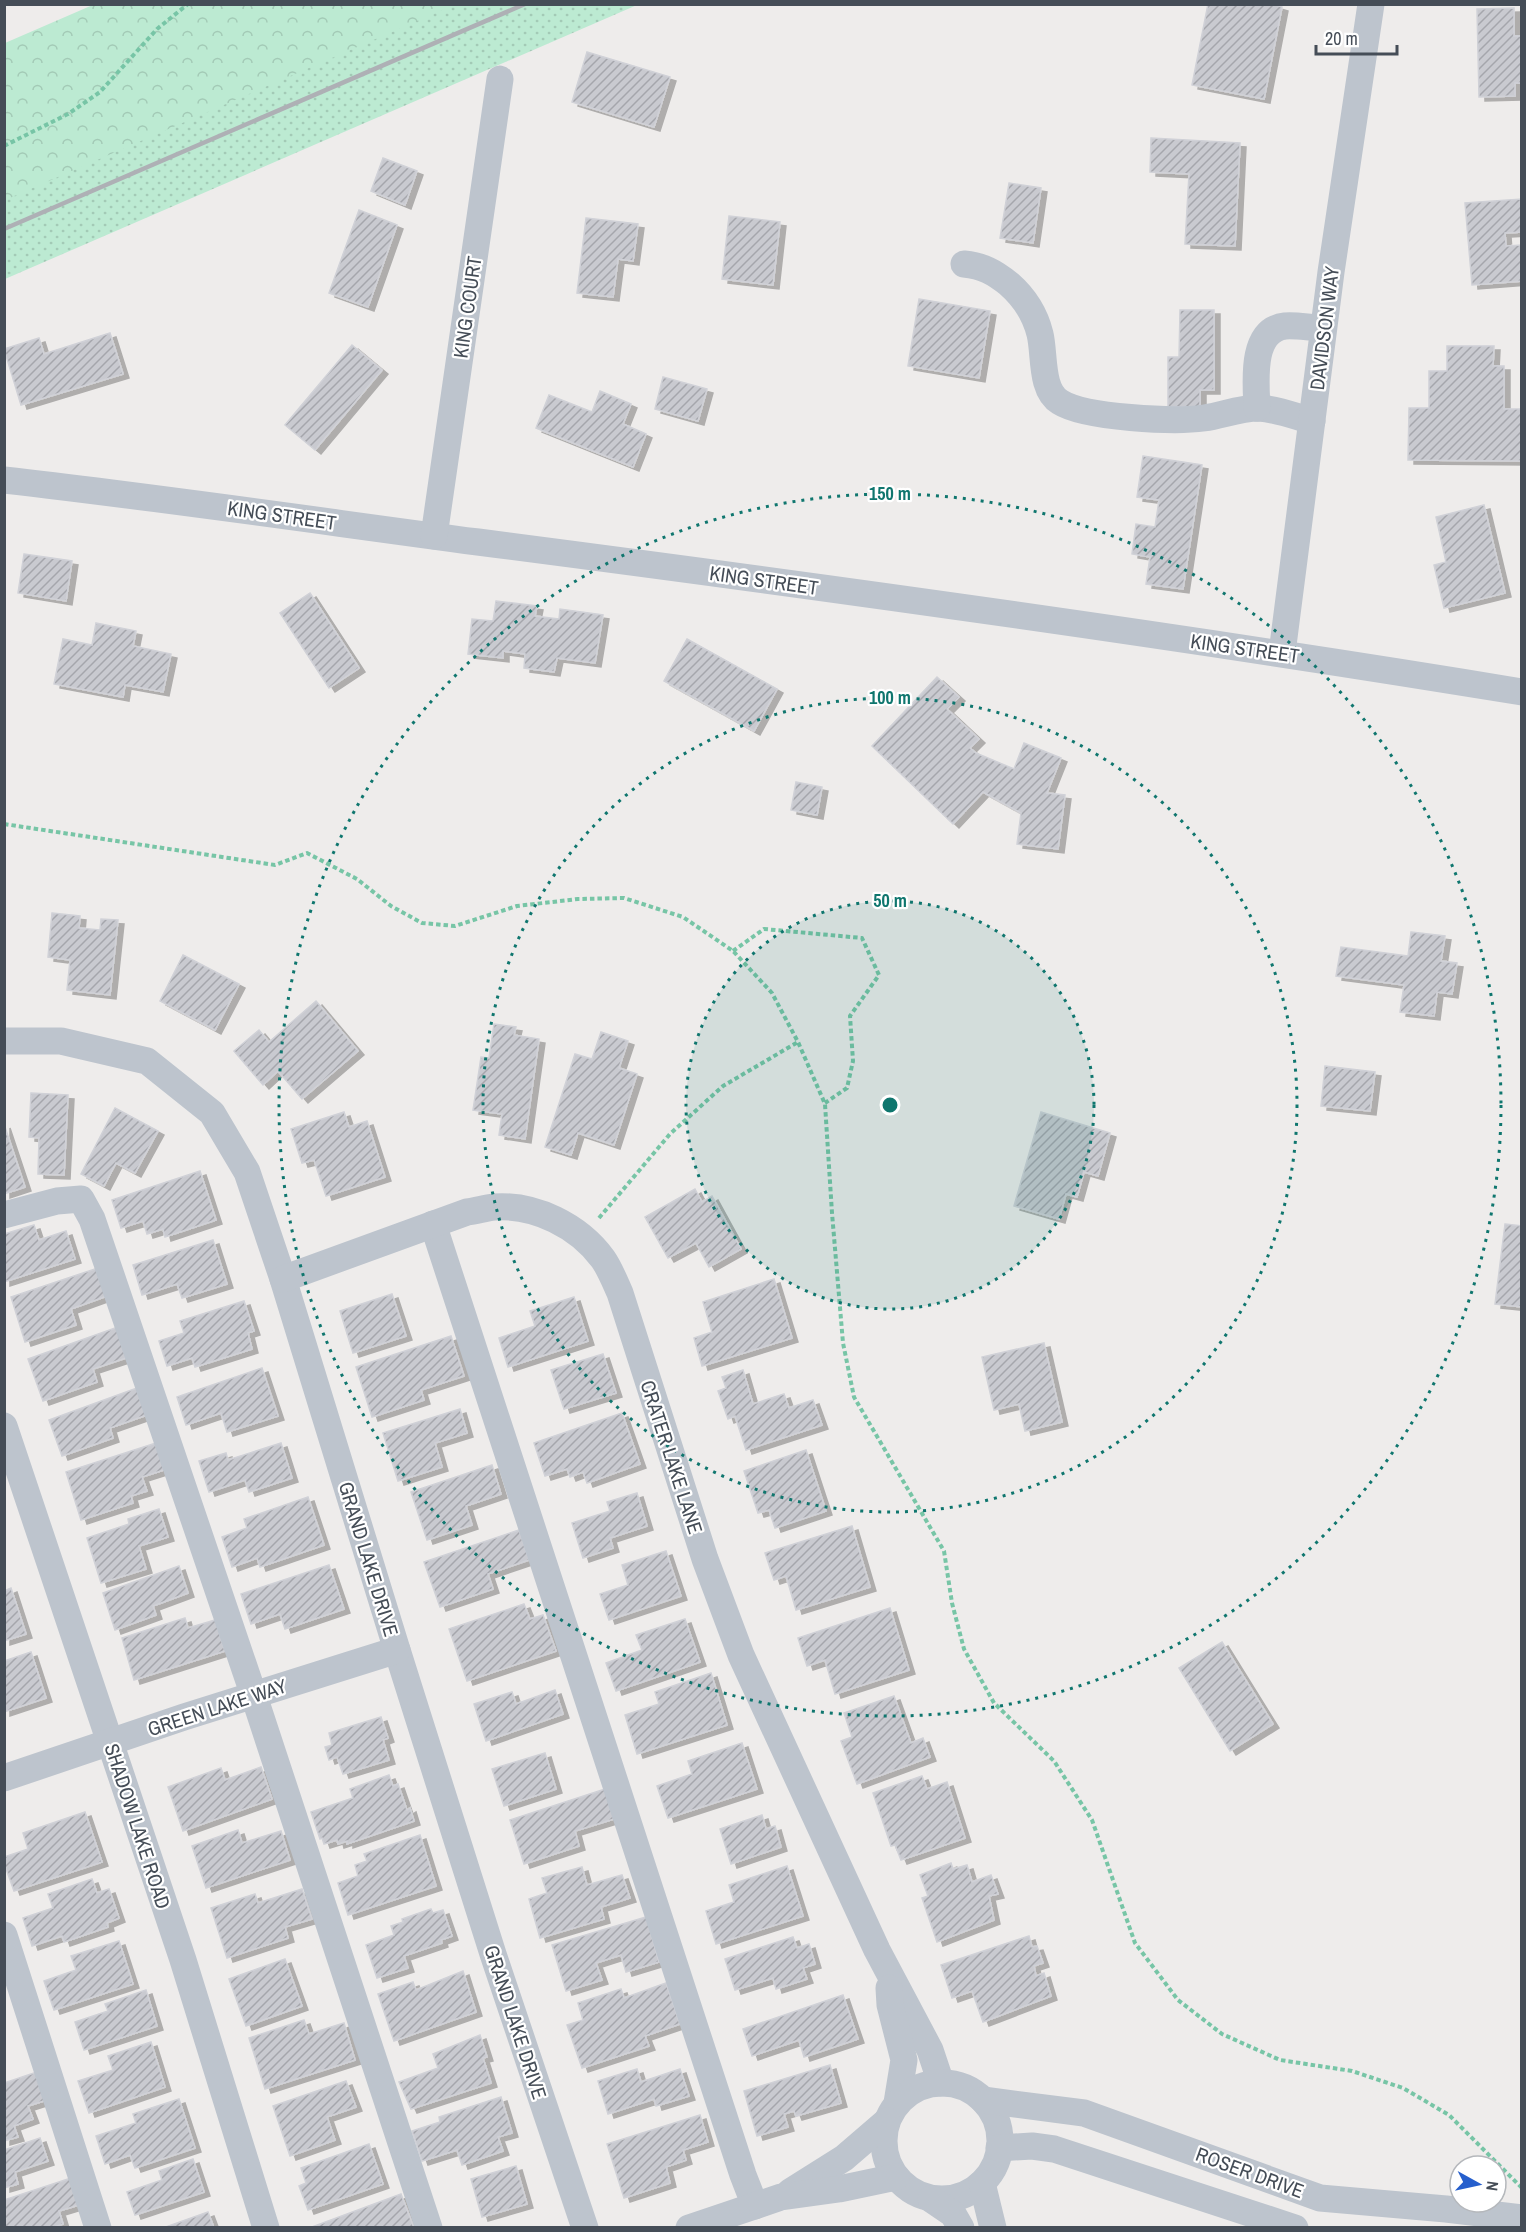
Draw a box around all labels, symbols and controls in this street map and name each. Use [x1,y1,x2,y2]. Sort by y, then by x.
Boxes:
scale bar [1316,18,1397,56]
text: 20 m [1325,26,1358,51]
street label: KING COURT [446,254,488,360]
street label: DAVIDSON WAY [1303,264,1345,391]
text: 150 m [869,481,911,506]
street label: KING STREET [226,494,338,536]
street label: KING STREET [708,559,820,601]
street label: KING STREET [1189,627,1301,669]
text: 100 m [869,685,911,710]
text: 50 m [873,888,907,913]
centre of rings [880,1095,900,1115]
street label: CRATER LAKE LANE [634,1377,710,1537]
street label: GRAND LAKE DRIVE [333,1478,405,1640]
street label: GREEN LAKE WAY [144,1672,290,1742]
street label: SHADOW LAKE ROAD [99,1740,177,1912]
street label: GRAND LAKE DRIVE [478,1942,554,2102]
street label: ROSER DRIVE [1192,2140,1308,2204]
north arrow [1448,2154,1508,2214]
text: N [1481,2180,1504,2192]

